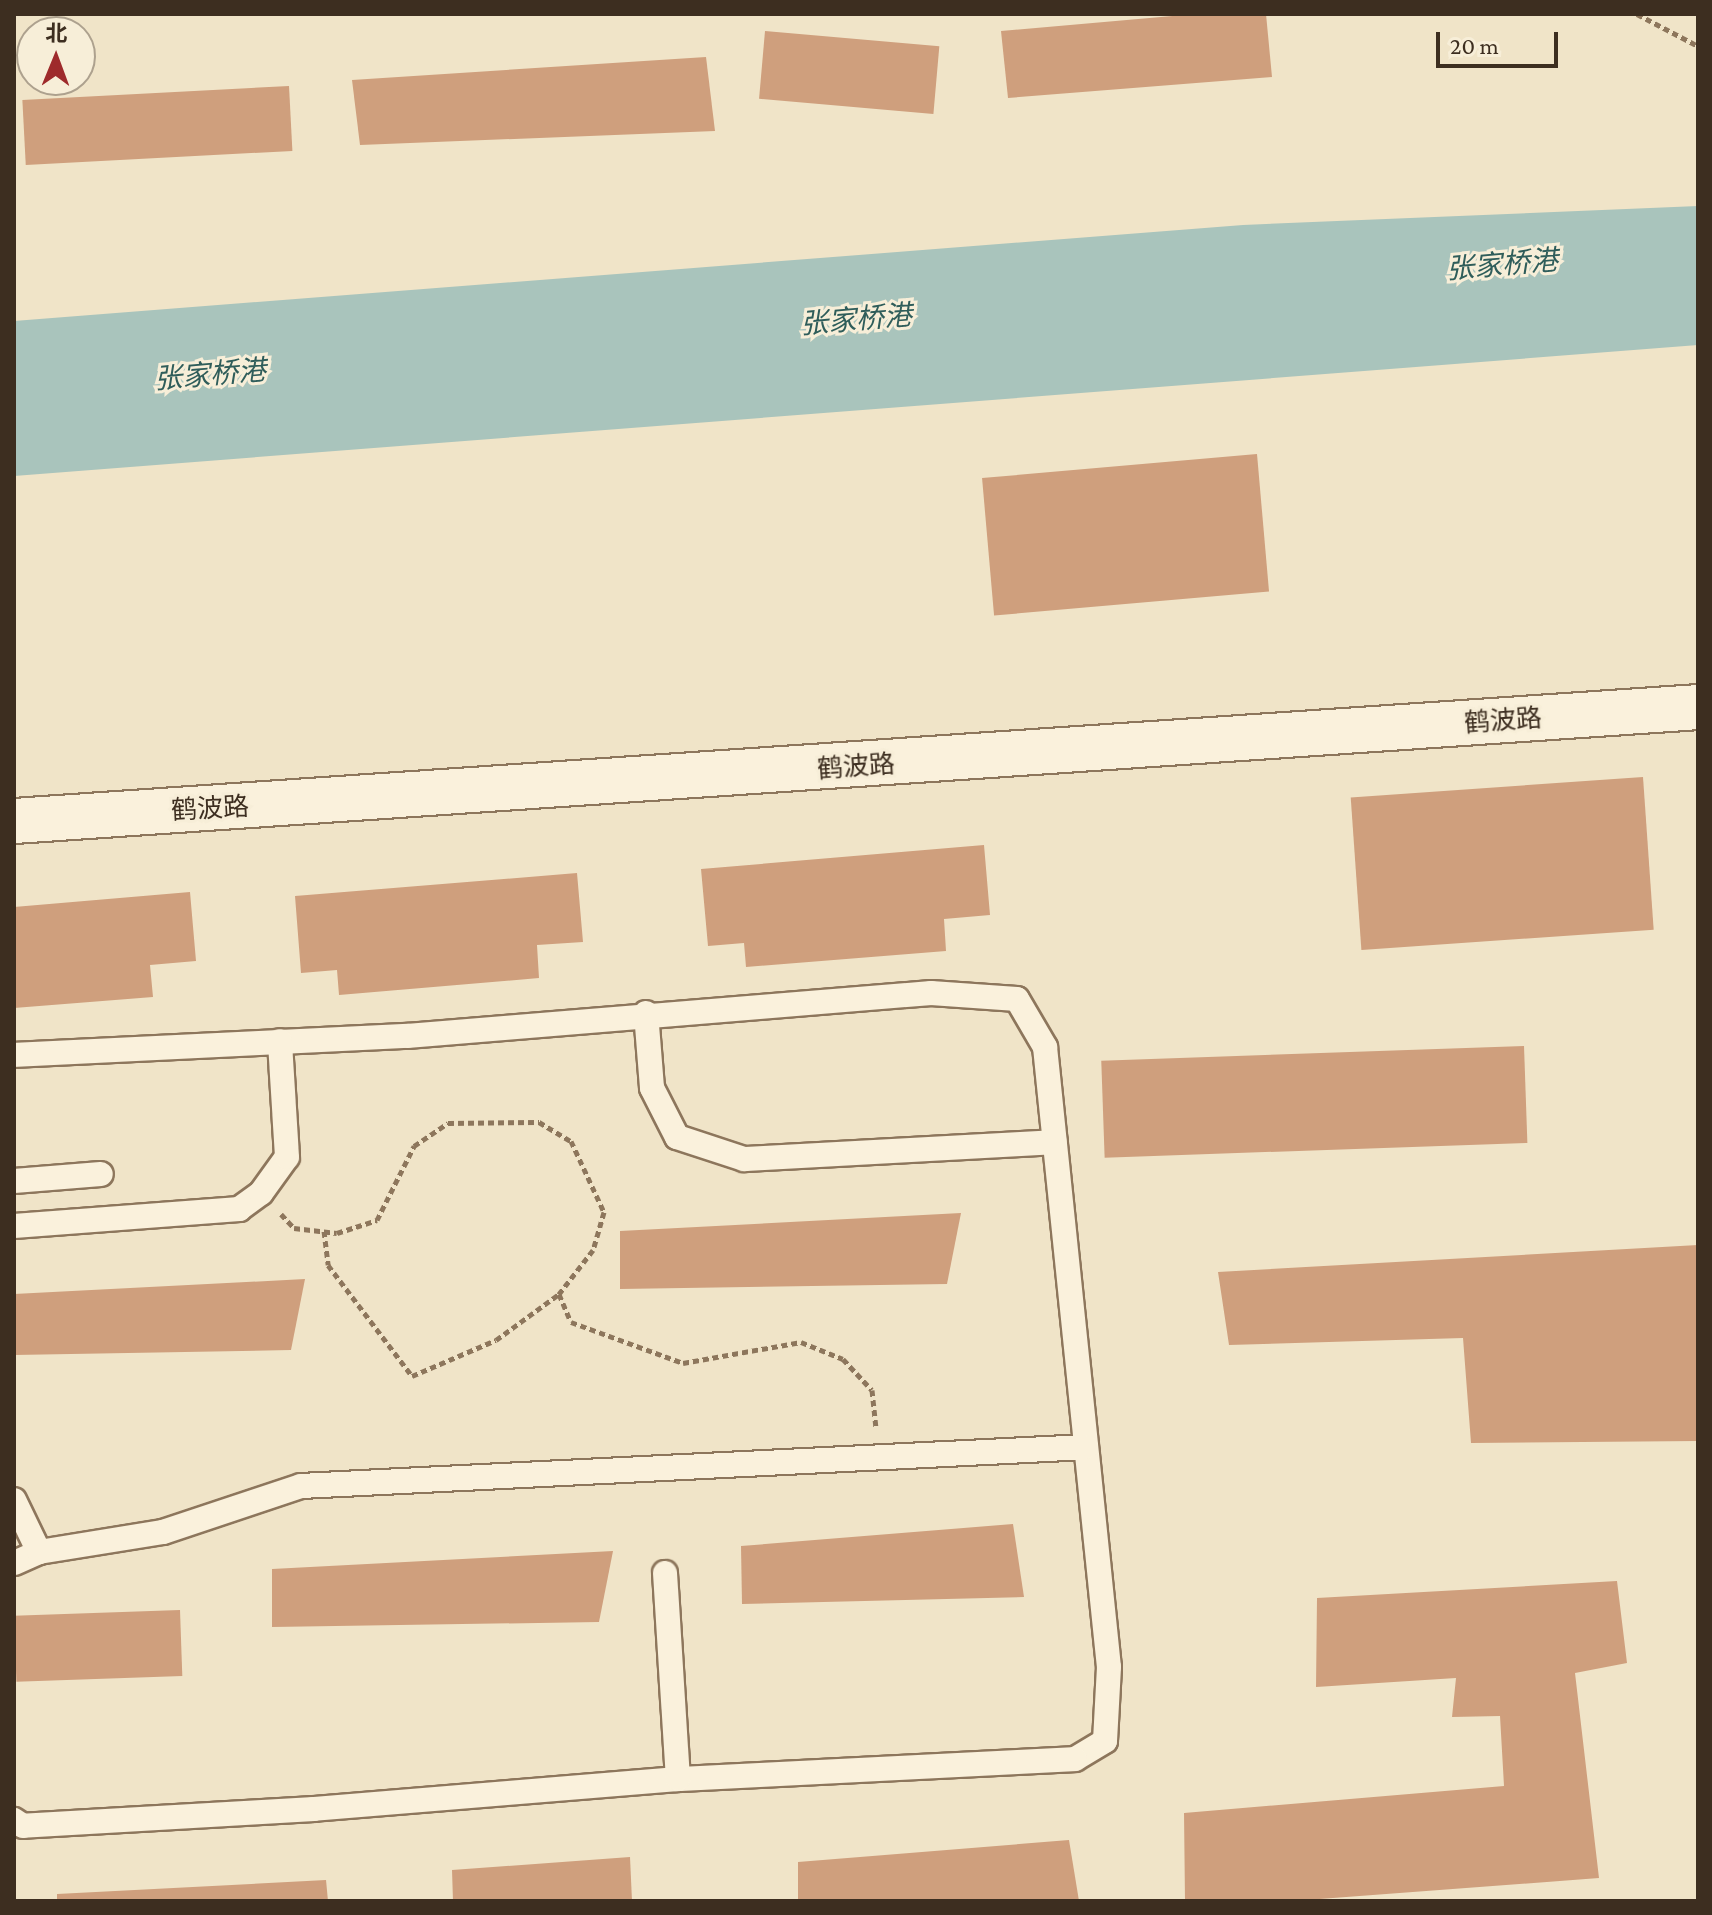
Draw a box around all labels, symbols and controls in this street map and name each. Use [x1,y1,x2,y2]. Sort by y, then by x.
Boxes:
north arrow [16,16,96,96]
scale bar [1440,16,1562,66]
text: 北 [45,21,68,46]
text: 20 m [1450,32,1499,59]
water label: 张家桥港 [1445,243,1559,287]
water label: 张家桥港 [799,298,913,342]
water label: 张家桥港 [153,353,267,397]
street label: 鹤波路 [1463,703,1543,739]
street label: 鹤波路 [816,749,896,785]
street label: 鹤波路 [170,791,250,827]

